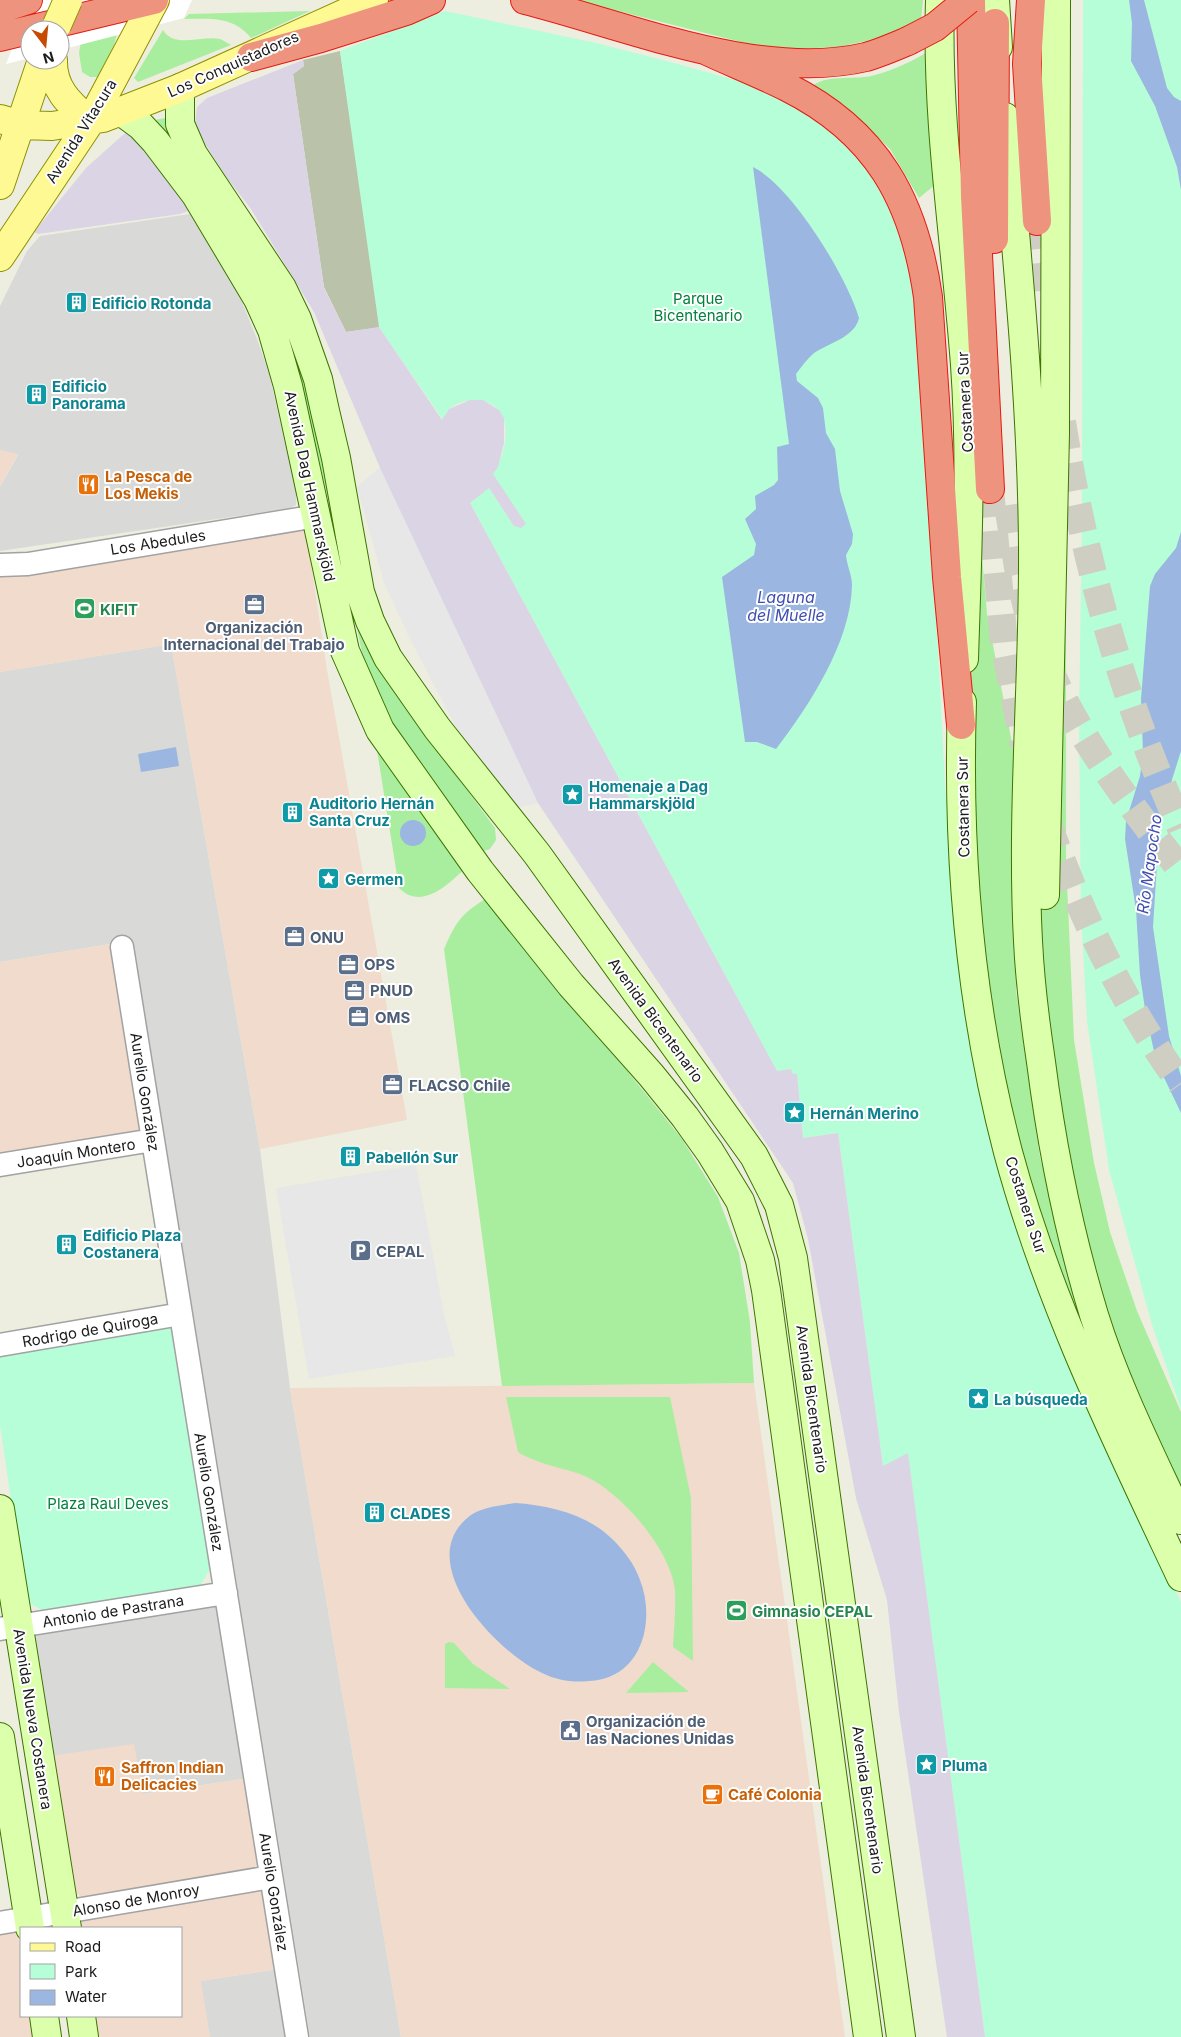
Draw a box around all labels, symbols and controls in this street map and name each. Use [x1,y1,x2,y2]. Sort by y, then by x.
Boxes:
north arrow [20,20,70,70]
street label: Los Conquistadores [164,26,302,101]
text: N [41,48,56,68]
street label: Avenida Vitacura [41,75,121,187]
park label: Parque Bicentenario [654,289,742,325]
building icon: Edificio Rotonda [64,291,88,315]
place label: Edificio Rotonda [92,294,211,313]
street label: Costanera Sur [953,351,977,453]
place label: Edificio Panorama [52,377,126,413]
building icon: Edificio Panorama [24,383,48,407]
street label: Avenida Dag Hammarskjöld [280,389,340,583]
place label: La Pesca de Los Mekis [105,467,192,503]
restaurant icon: La Pesca de Los Mekis [77,473,101,497]
street label: Los Abedules [109,525,207,559]
water label: Laguna del Muelle [747,587,825,625]
office icon: Organización Internacional del Trabajo [242,592,266,616]
sports icon: KIFIT [72,597,96,621]
place label: KIFIT [100,600,138,619]
place label: Organización Internacional del Trabajo [163,618,345,654]
street label: Costanera Sur [953,756,973,858]
place label: Homenaje a Dag Hammarskjöld [589,777,708,813]
place icon: Homenaje a Dag Hammarskjöld [561,783,585,807]
place label: Auditorio Hernán Santa Cruz [309,794,434,830]
building icon: Auditorio Hernán Santa Cruz [281,800,305,824]
water label: Río Mapocho [1132,813,1166,915]
place icon: Germen [317,867,341,891]
place label: Germen [345,870,403,889]
office icon: ONU [282,925,306,949]
place label: ONU [310,928,344,947]
office icon: OPS [336,952,360,976]
street label: Avenida Bicentenario [604,954,708,1086]
place label: OPS [364,955,395,974]
office icon: PNUD [342,978,366,1002]
place label: PNUD [370,981,413,1000]
office icon: OMS [347,1005,371,1029]
place label: OMS [375,1008,411,1027]
street label: Aurelio González [126,1031,164,1153]
office icon: FLACSO Chile [381,1073,405,1097]
place label: FLACSO Chile [409,1076,510,1095]
place icon: Hernán Merino [782,1101,806,1125]
place label: Hernán Merino [810,1104,919,1123]
street label: Joaquín Montero [15,1134,137,1172]
building icon: Pabellón Sur [338,1145,362,1169]
place label: Pabellón Sur [366,1148,458,1167]
street label: Costanera Sur [1001,1154,1051,1256]
place label: Edificio Plaza Costanera [83,1226,181,1262]
building icon: Edificio Plaza Costanera [55,1232,79,1256]
parking icon: CEPAL [348,1239,372,1263]
place label: CEPAL [376,1242,424,1261]
street label: Rodrigo de Quiroga [21,1309,159,1351]
street label: Avenida Bicentenario [792,1324,832,1474]
place icon: La búsqueda [966,1387,990,1411]
place label: La búsqueda [994,1390,1088,1409]
street label: Aurelio González [190,1431,228,1553]
park label: Plaza Raul Deves [47,1494,169,1513]
building icon: CLADES [362,1501,386,1525]
place label: CLADES [390,1504,451,1523]
street label: Antonio de Pastrana [41,1590,185,1632]
sports icon: Gimnasio CEPAL [724,1599,748,1623]
place label: Gimnasio CEPAL [752,1602,873,1621]
street label: Avenida Nueva Costanera [9,1627,57,1811]
place label: Organización de las Naciones Unidas [586,1712,734,1748]
public building icon: Organización de las Naciones Unidas [558,1718,582,1742]
street label: Avenida Bicentenario [848,1725,888,1875]
place icon: Pluma [914,1753,938,1777]
place label: Pluma [942,1756,988,1775]
place label: Saffron Indian Delicacies [121,1758,224,1794]
restaurant icon: Saffron Indian Delicacies [93,1764,117,1788]
cafe icon: Café Colonia [700,1782,724,1806]
place label: Café Colonia [728,1785,822,1804]
street label: Aurelio González [255,1831,293,1953]
street label: Alonso de Monroy [71,1879,202,1921]
legend [20,1927,182,2017]
text: Road [65,1937,101,1956]
text: Park [65,1962,98,1981]
text: Water [65,1987,107,2006]

